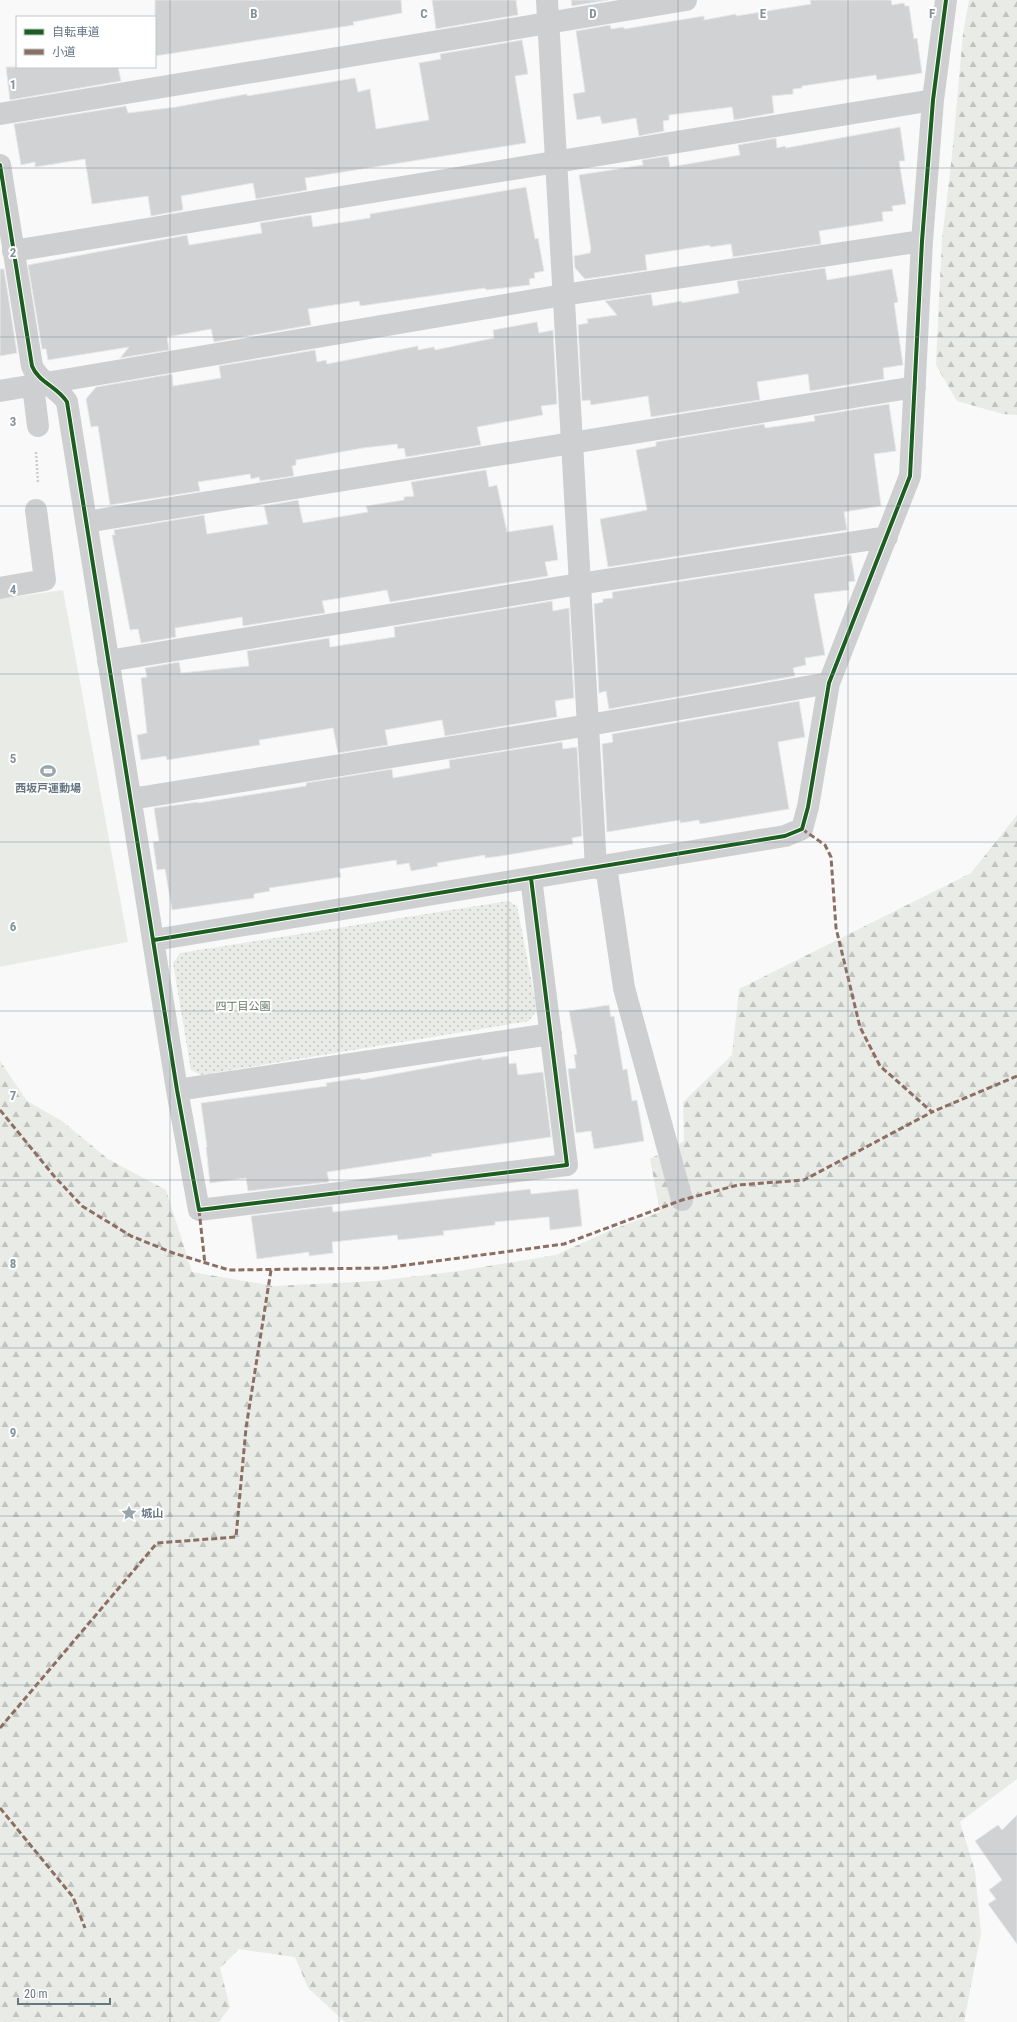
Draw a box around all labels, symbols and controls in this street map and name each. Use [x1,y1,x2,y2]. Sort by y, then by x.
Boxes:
text: B [250,6,258,21]
text: C [420,6,428,21]
text: D [589,6,597,21]
text: E [760,6,767,21]
text: F [929,6,935,21]
legend [16,16,156,68]
text: 自転車道 [52,25,100,39]
text: 小道 [52,45,76,59]
text: 1 [10,77,16,92]
text: 2 [10,245,17,260]
text: 3 [10,414,16,429]
text: 4 [10,582,17,597]
text: 5 [10,751,17,766]
sports icon: 西坂戸運動場 [39,762,57,780]
place label: 西坂戸運動場 [15,782,81,795]
text: 6 [10,919,17,934]
park label: 四丁目公園 [216,1000,271,1013]
text: 7 [10,1088,17,1103]
text: 8 [10,1256,16,1271]
text: 9 [10,1425,16,1440]
place icon: 城山 [120,1504,138,1522]
place label: 城山 [141,1507,163,1520]
scale bar [18,1980,110,2006]
text: 20 m [24,1987,48,2001]

